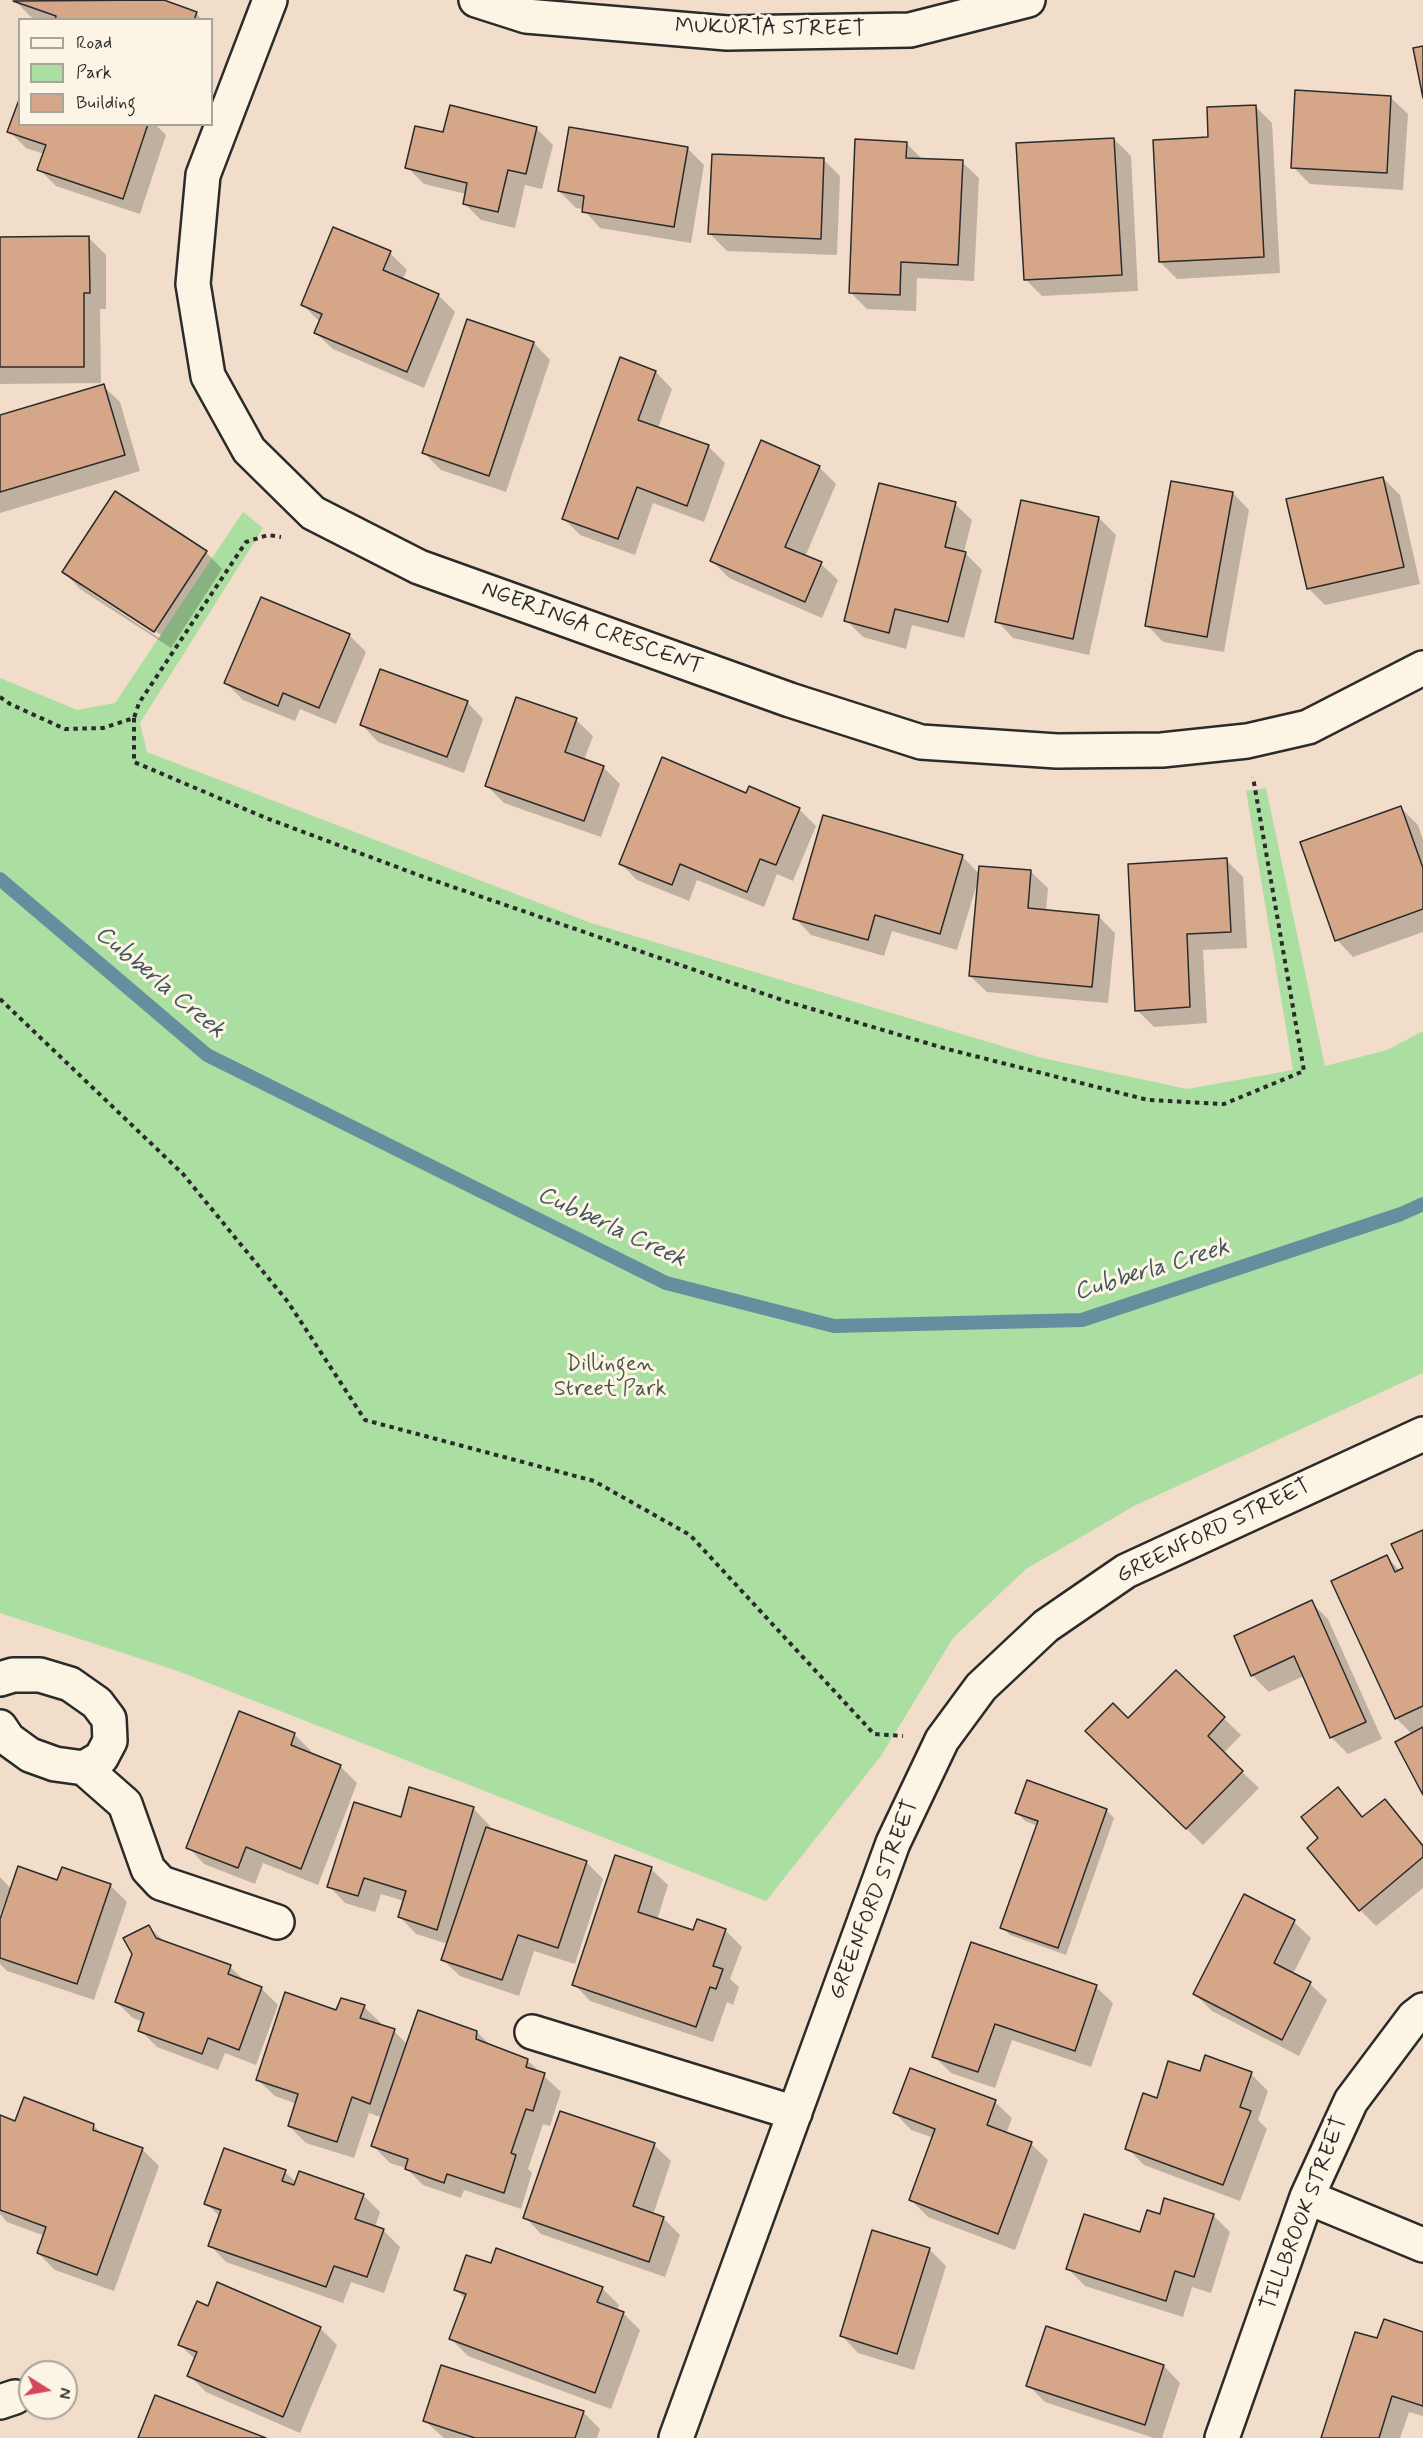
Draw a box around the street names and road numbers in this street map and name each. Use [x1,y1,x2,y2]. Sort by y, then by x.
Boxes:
street label: MUKURTA STREET [675,14,865,44]
street label: NGERINGA CRESCENT [478,577,706,681]
street label: GREENFORD STREET [1113,1474,1315,1590]
street label: GREENFORD STREET [825,1796,925,2004]
street label: TILLBROOK STREET [1256,2113,1354,2315]

